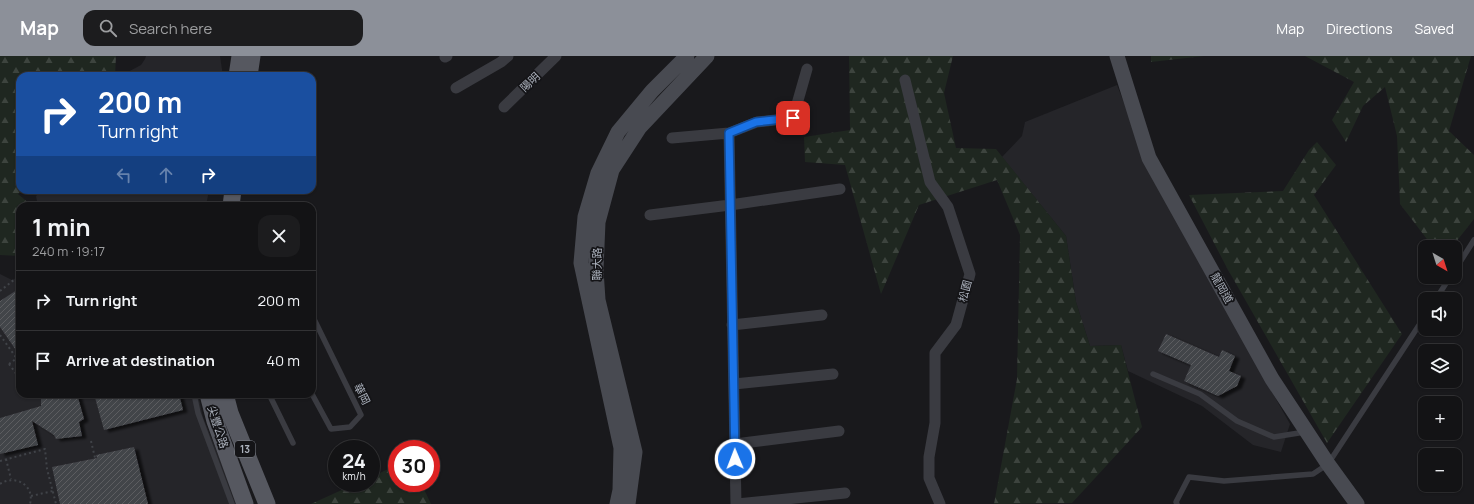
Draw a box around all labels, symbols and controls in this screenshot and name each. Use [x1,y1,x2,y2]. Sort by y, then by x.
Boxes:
search box [83,10,363,46]
text: Map [20,15,59,41]
icon: search [97,17,119,39]
text: Search here [129,18,212,39]
text: Map [1276,19,1304,38]
text: Directions [1326,19,1393,38]
text: Saved [1415,19,1454,38]
street label: 陽明 [517,69,543,95]
text: 200 m [98,83,182,121]
icon: right [32,88,84,140]
pin [776,101,810,135]
icon: arrive [782,107,804,129]
text: Turn right [98,119,179,143]
icon: left [113,164,135,186]
icon: ahead [155,164,177,186]
icon: right [197,164,219,186]
text: 1 min [32,210,91,243]
button: close [258,215,300,257]
north arrow [1418,240,1462,284]
map controls [1418,240,1462,492]
text: 240 m · 19:17 [32,242,105,260]
street label: 聯大路 [589,248,604,281]
street label: 龍岡道 [1208,270,1237,306]
street label: 松園 [954,278,975,303]
icon: right [32,290,54,312]
text: Turn right [66,290,137,311]
text: 200 m [257,290,300,311]
button: sound [1418,292,1462,336]
button: layers [1418,344,1462,388]
icon: arrive [32,350,54,372]
text: Arrive at destination [66,350,215,371]
text: 40 m [266,350,300,371]
street label: 華岡 [351,381,374,407]
button: + [1418,396,1462,440]
street label: 尖豐公路 [205,404,232,450]
position arrow [714,438,756,480]
speed limit sign: 30 [388,440,440,492]
road number: 13 [235,441,255,457]
text: 24 [342,447,366,474]
button: − [1418,448,1462,492]
text: km/h [342,469,366,483]

